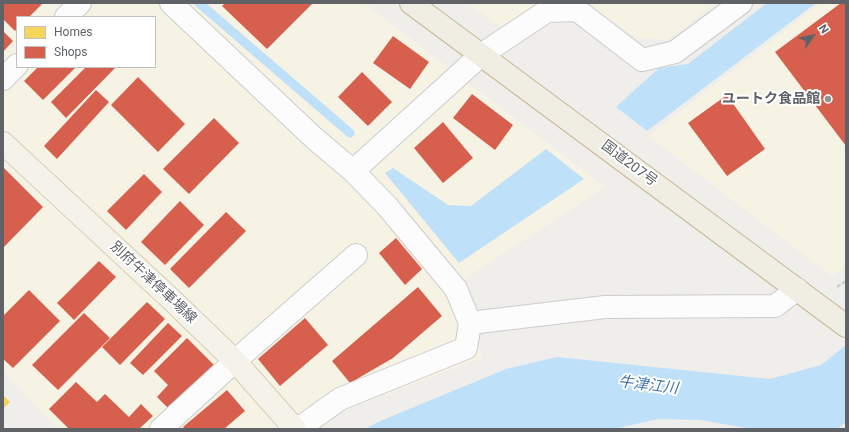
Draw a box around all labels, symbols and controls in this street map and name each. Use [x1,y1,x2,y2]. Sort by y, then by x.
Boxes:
legend [16,16,156,68]
north arrow [793,16,833,56]
text: N [816,22,831,36]
text: Homes [54,25,92,39]
text: Shops [54,45,88,59]
place label: ユートク食品館 [722,91,820,107]
marker: ユートク食品館 [823,94,833,104]
street label: 国道207号 [598,138,660,190]
street label: 別府牛津停車場線 [106,239,200,327]
water label: 牛津江川 [617,373,679,399]

